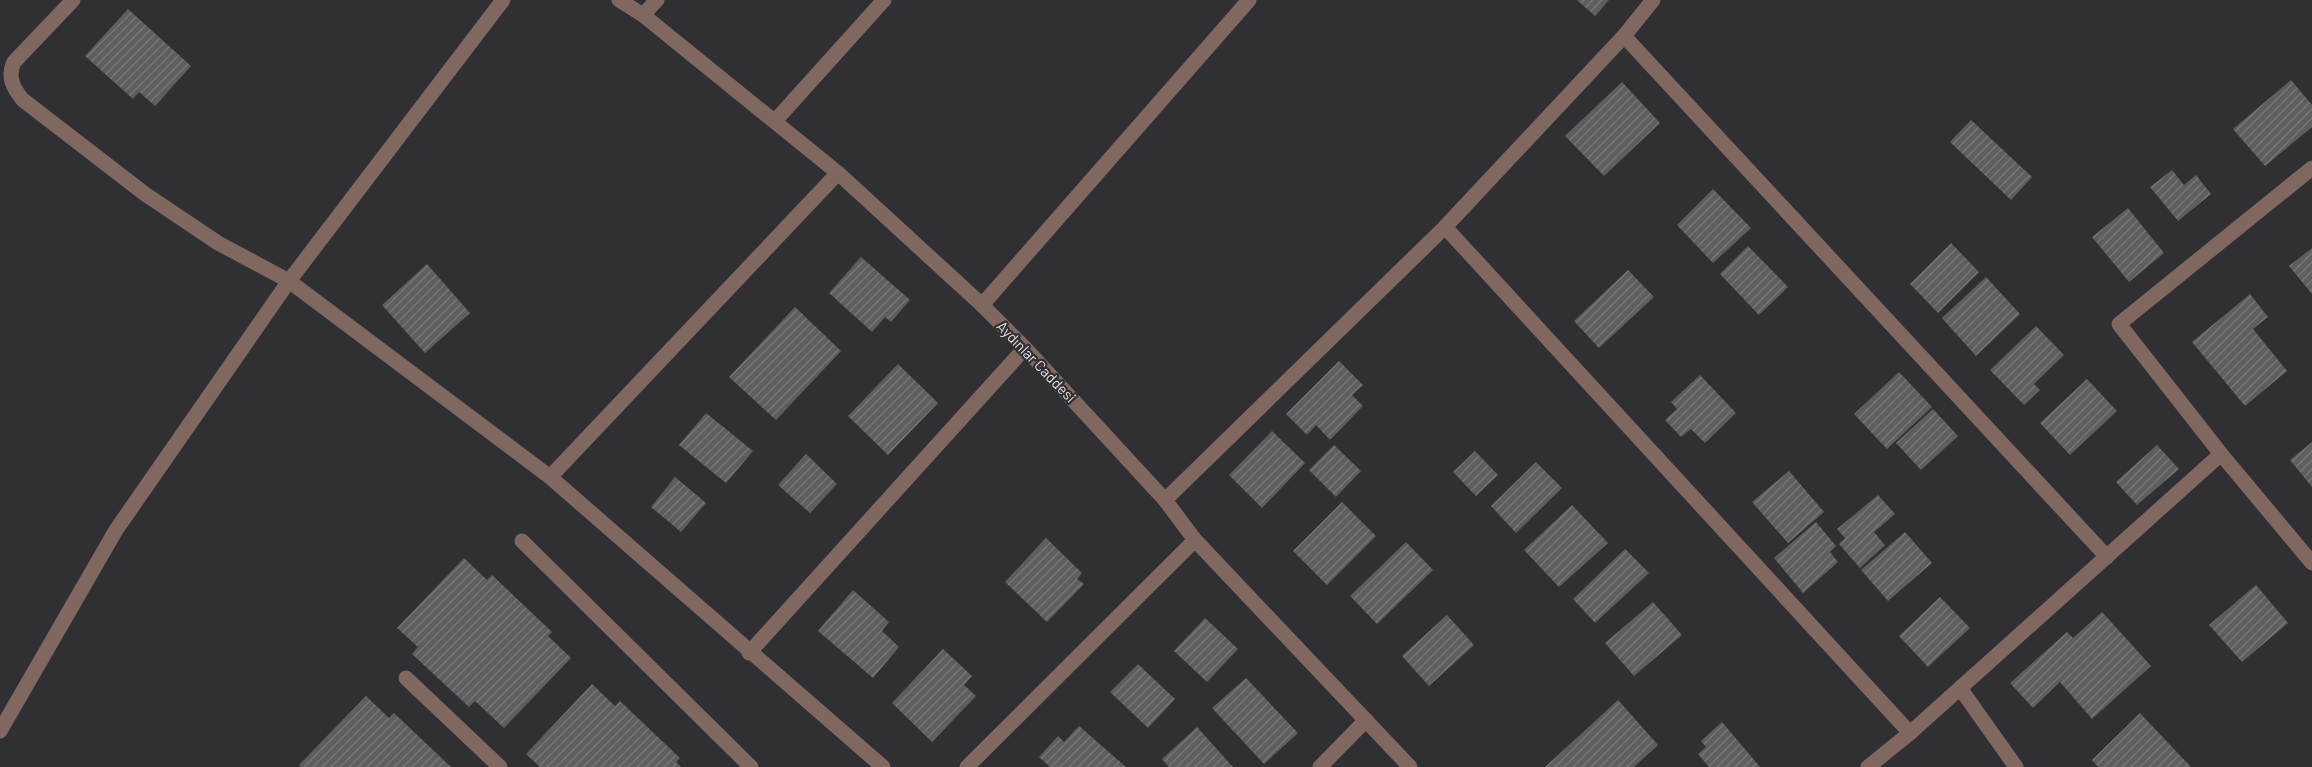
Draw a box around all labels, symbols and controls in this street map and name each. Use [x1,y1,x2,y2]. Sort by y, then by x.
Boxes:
street label: Aydınlar Caddesi [993,317,1080,406]

